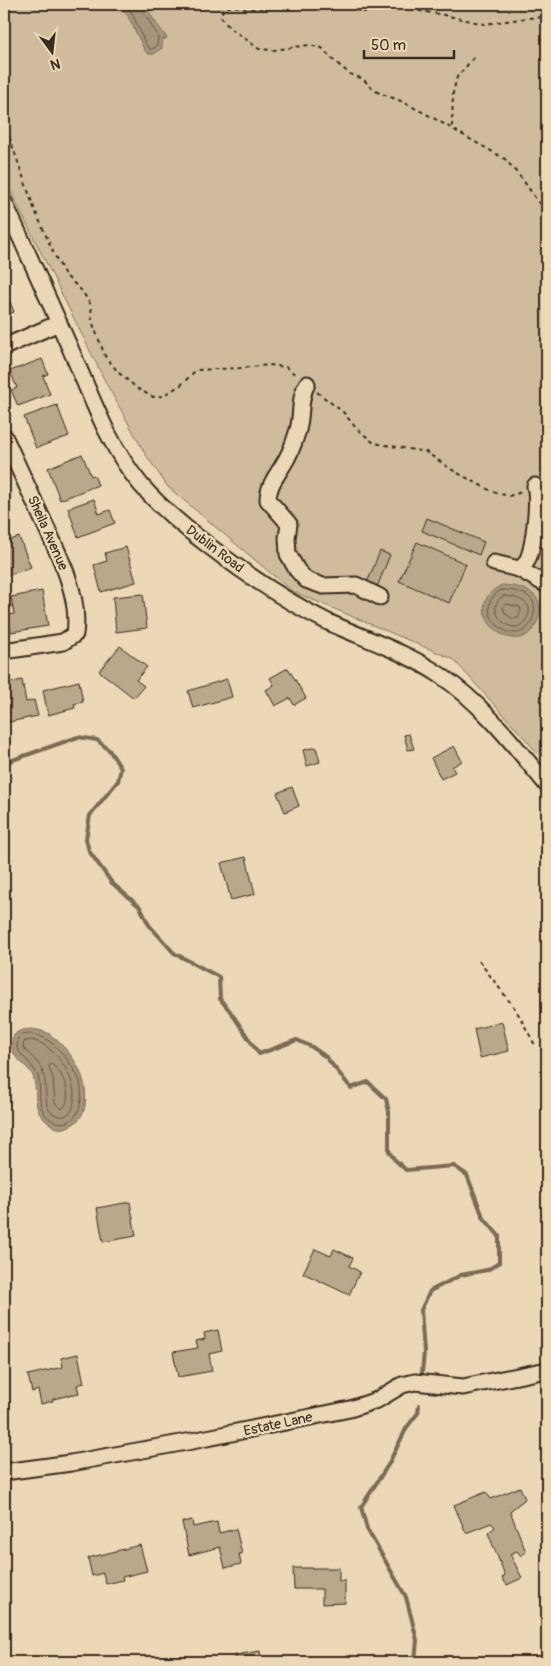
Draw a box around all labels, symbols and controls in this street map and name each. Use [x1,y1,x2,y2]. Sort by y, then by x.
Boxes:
north arrow [28,28,78,78]
scale bar [364,28,454,60]
text: 50 m [371,36,406,55]
text: N [48,55,62,74]
street label: Sheila Avenue [24,493,72,573]
street label: Dublin Road [183,522,247,576]
street label: Estate Lane [242,1408,314,1440]

